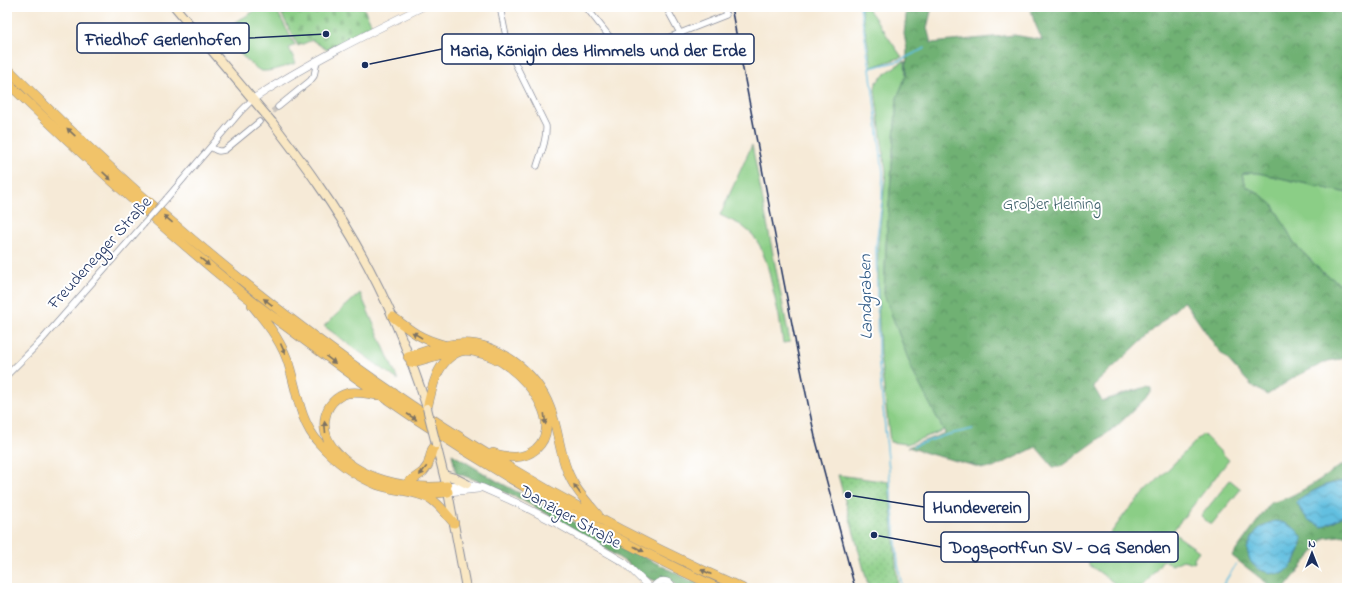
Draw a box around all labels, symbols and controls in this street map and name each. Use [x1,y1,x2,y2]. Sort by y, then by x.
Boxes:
callout: Friedhof Gerlenhofen [77,23,249,53]
text: Friedhof Gerlenhofen [84,28,241,54]
callout: Maria, Königin des Himmels und der Erde [442,34,754,64]
text: Maria, Königin des Himmels und der Erde [450,39,747,66]
one-way arrow [66,128,77,137]
one-way arrow [102,171,111,180]
street label: Freudenegger Straße [42,190,160,317]
park label: Großer Heining [1003,192,1101,219]
one-way arrow [163,215,174,224]
water label: Landgraben [853,253,881,340]
one-way arrow [200,257,210,266]
one-way arrow [263,298,274,306]
one-way arrow [411,332,423,339]
one-way arrow [280,344,286,356]
one-way arrow [326,356,337,364]
one-way arrow [407,413,417,421]
one-way arrow [542,413,548,426]
one-way arrow [322,421,328,433]
one-way arrow [419,465,427,476]
street label: Danziger Straße [513,479,626,557]
one-way arrow [573,483,581,494]
callout: Hundeverein [924,492,1029,522]
text: Hundeverein [932,496,1022,522]
callout: Dogsportfun SV - OG Senden [941,532,1178,562]
north arrow [1292,533,1332,573]
text: Dogsportfun SV - OG Senden [948,536,1171,563]
text: N [1308,536,1316,552]
one-way arrow [633,546,644,552]
one-way arrow [701,569,712,575]

